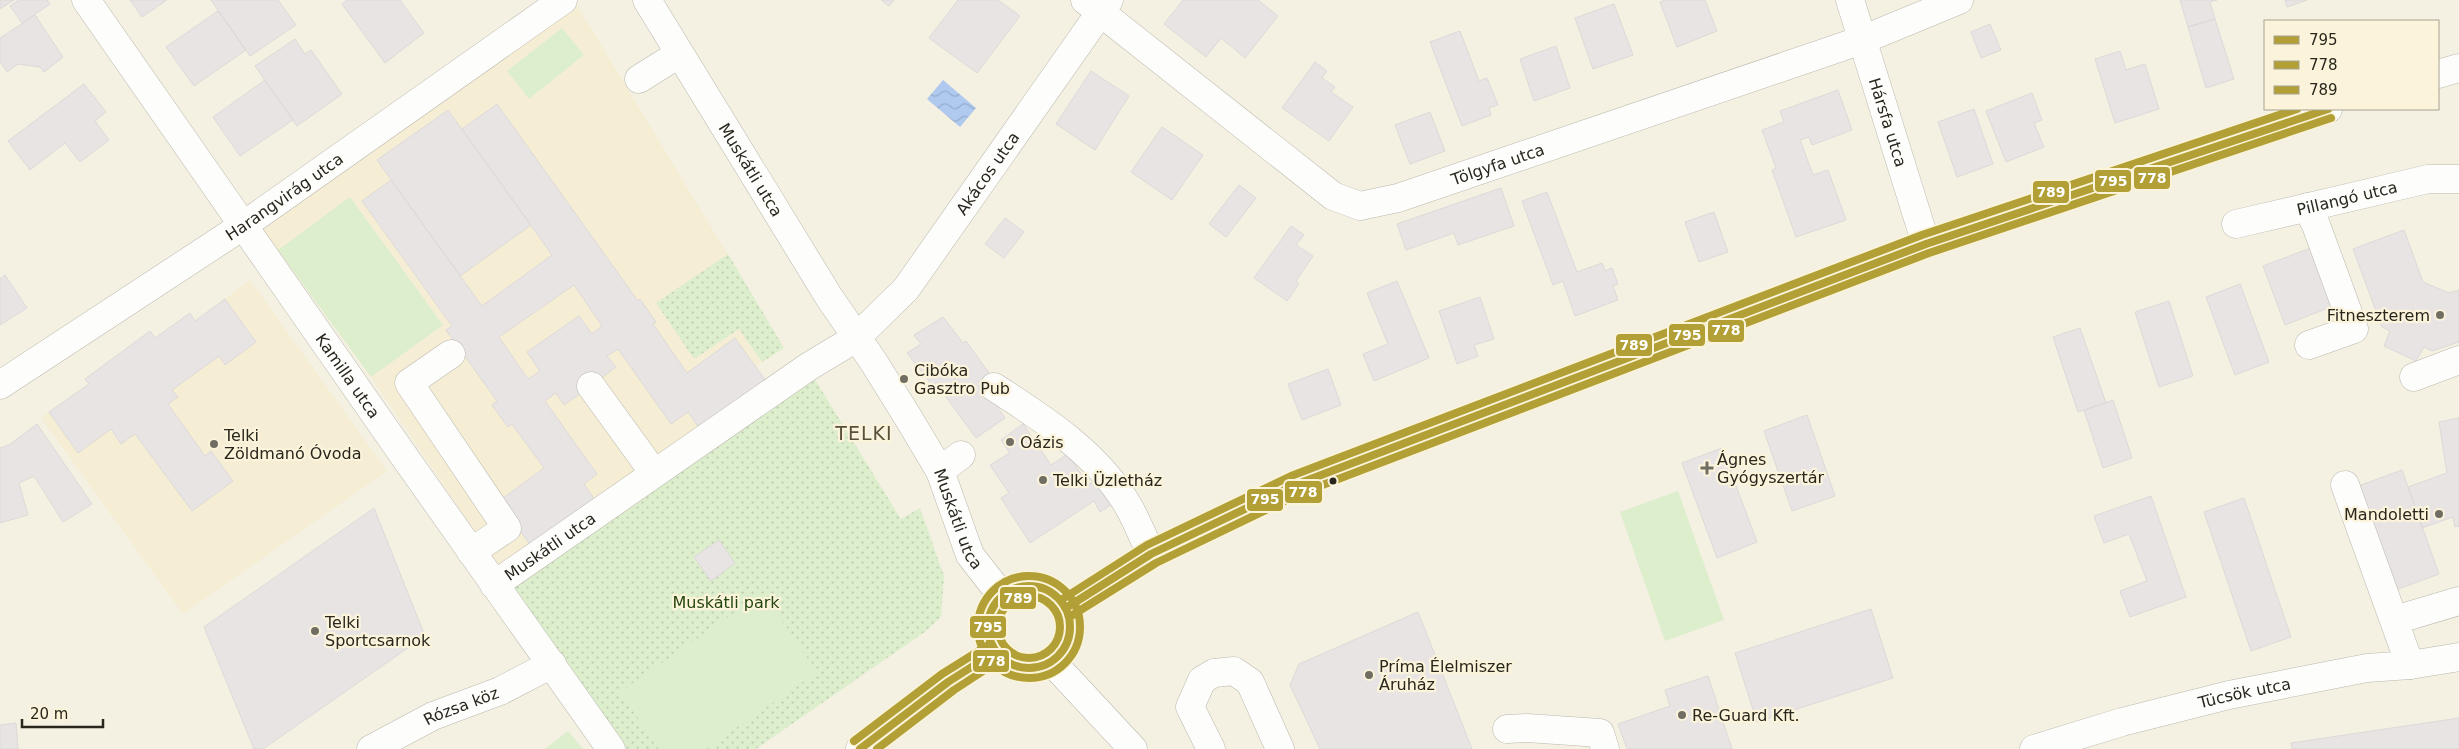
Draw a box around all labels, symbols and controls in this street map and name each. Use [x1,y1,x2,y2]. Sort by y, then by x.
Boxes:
legend [2264,20,2439,110]
text: 795 [2309,31,2338,49]
text: 778 [2309,56,2338,74]
street label: Hársfa utca [1865,75,1910,169]
text: 789 [2309,81,2338,99]
street label: Muskátli utca [715,120,786,220]
street label: Akácos utca [952,128,1023,218]
street label: Tölgyfa utca [1448,140,1547,190]
street label: Harangvirág utca [222,149,347,245]
line badge: 778 [2133,166,2171,190]
line badge: 795 [2094,169,2132,193]
text: 778 [2137,170,2167,186]
text: 795 [2098,173,2128,189]
street label: Pillangó utca [2295,178,2399,219]
line badge: 789 [2032,180,2070,204]
text: 789 [2036,184,2066,200]
place label: Fitneszterem [2327,306,2430,325]
marker: Fitneszterem [2434,309,2446,321]
line badge: 778 [1707,319,1745,343]
text: 778 [1711,322,1741,338]
line badge: 795 [1668,323,1706,347]
text: 795 [1672,327,1702,343]
street label: Kamilla utca [311,330,384,422]
line badge: 789 [1615,333,1653,357]
text: 789 [1619,337,1649,353]
place label: Cibóka Gasztro Pub [914,361,1010,398]
marker: Cibóka Gasztro Pub [898,373,910,385]
district label: TELKI [834,422,893,444]
place label: Telki Zöldmanó Óvoda [223,426,362,463]
place label: Oázis [1020,433,1064,452]
marker: Oázis [1004,436,1016,448]
marker: Telki Zöldmanó Óvoda [208,438,220,450]
place label: Ágnes Gyógyszertár [1717,450,1825,487]
marker: Ágnes Gyógyszertár [1701,462,1713,474]
street label: Muskátli utca [930,466,986,573]
place label: Telki Üzletház [1052,471,1162,490]
marker: Telki Üzletház [1037,474,1049,486]
unlabelled marker [1328,476,1338,486]
line badge: 778 [1284,480,1323,504]
text: 778 [1288,484,1318,500]
line badge: 795 [1246,488,1284,512]
text: 795 [1250,491,1280,507]
place label: Mandoletti [2344,505,2429,524]
street label: Muskátli utca [501,508,599,585]
marker: Mandoletti [2433,508,2445,520]
line badge: 789 [999,586,1037,610]
text: 789 [1003,590,1033,606]
park label: Muskátli park [672,593,780,612]
place label: Telki Sportcsarnok [324,613,431,650]
line badge: 795 [969,615,1007,639]
text: 795 [973,619,1003,635]
marker: Telki Sportcsarnok [309,625,321,637]
line badge: 778 [972,649,1010,673]
text: 778 [976,653,1006,669]
place label: Príma Élelmiszer Áruház [1379,657,1512,694]
marker: Príma Élelmiszer Áruház [1363,669,1375,681]
street label: Tücsök utca [2195,674,2292,713]
street label: Rózsa köz [420,683,501,729]
scale bar [22,696,104,728]
text: 20 m [30,705,68,723]
place label: Re-Guard Kft. [1692,706,1800,725]
marker: Re-Guard Kft. [1676,709,1688,721]

